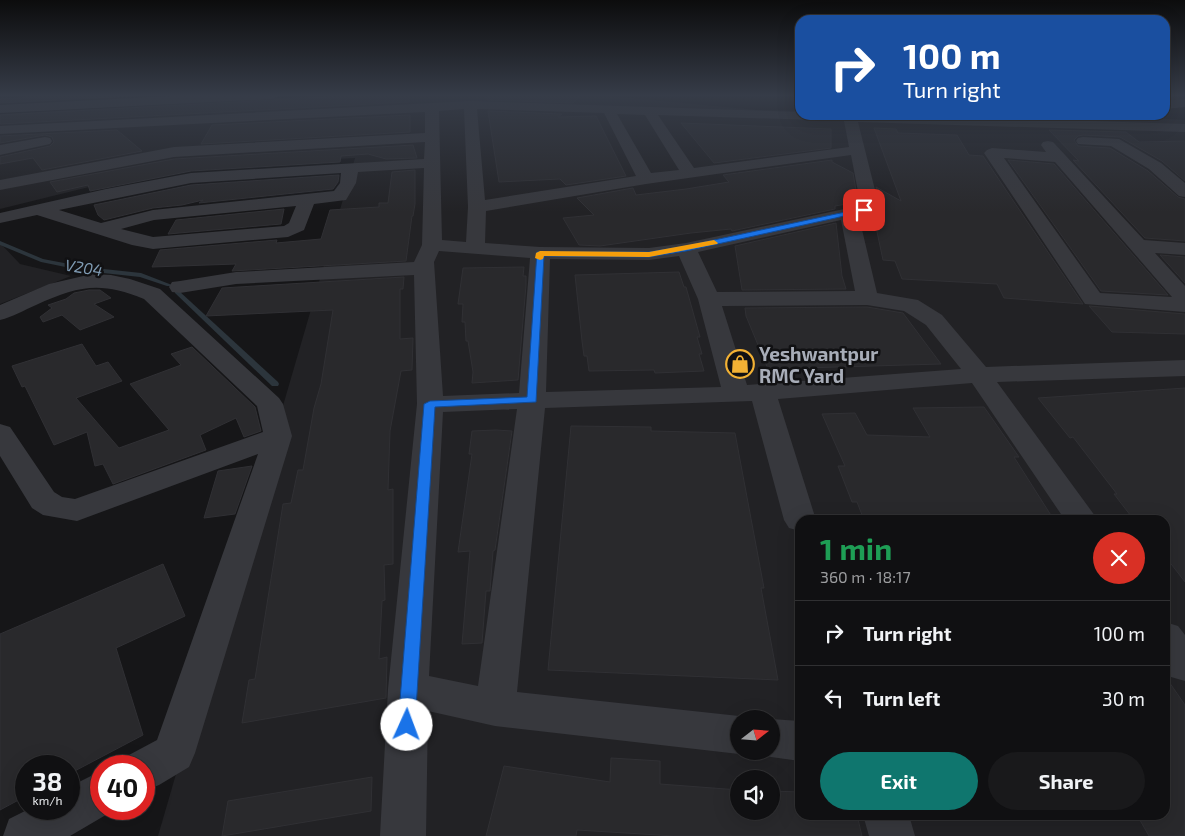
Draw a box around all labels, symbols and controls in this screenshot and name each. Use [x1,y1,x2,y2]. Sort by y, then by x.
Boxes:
text: 100 m [903,34,1001,76]
icon: right [820,35,885,100]
text: Turn right [903,76,1001,102]
pin [843,189,885,231]
icon: arrive [850,196,878,224]
water label: V204 [64,255,104,279]
place label: Yeshwantpur RMC Yard [759,342,878,387]
shop icon: Yeshwantpur RMC Yard [725,349,755,379]
text: 1 min [820,530,892,566]
button: close [1093,532,1145,584]
text: 360 m · 18:17 [820,567,911,586]
icon: right [820,619,848,647]
text: Turn right [863,622,951,645]
text: 100 m [1094,622,1145,645]
icon: left [820,684,848,712]
text: Turn left [863,687,940,710]
text: 30 m [1102,687,1145,710]
position arrow [380,698,432,750]
north arrow [730,710,780,760]
map controls [730,710,780,820]
button: Exit [820,752,978,810]
button: Share [988,752,1145,810]
speed limit sign: 40 [90,755,155,820]
text: 38 [33,766,62,796]
button: sound [730,770,780,820]
text: km/h [33,793,62,807]

